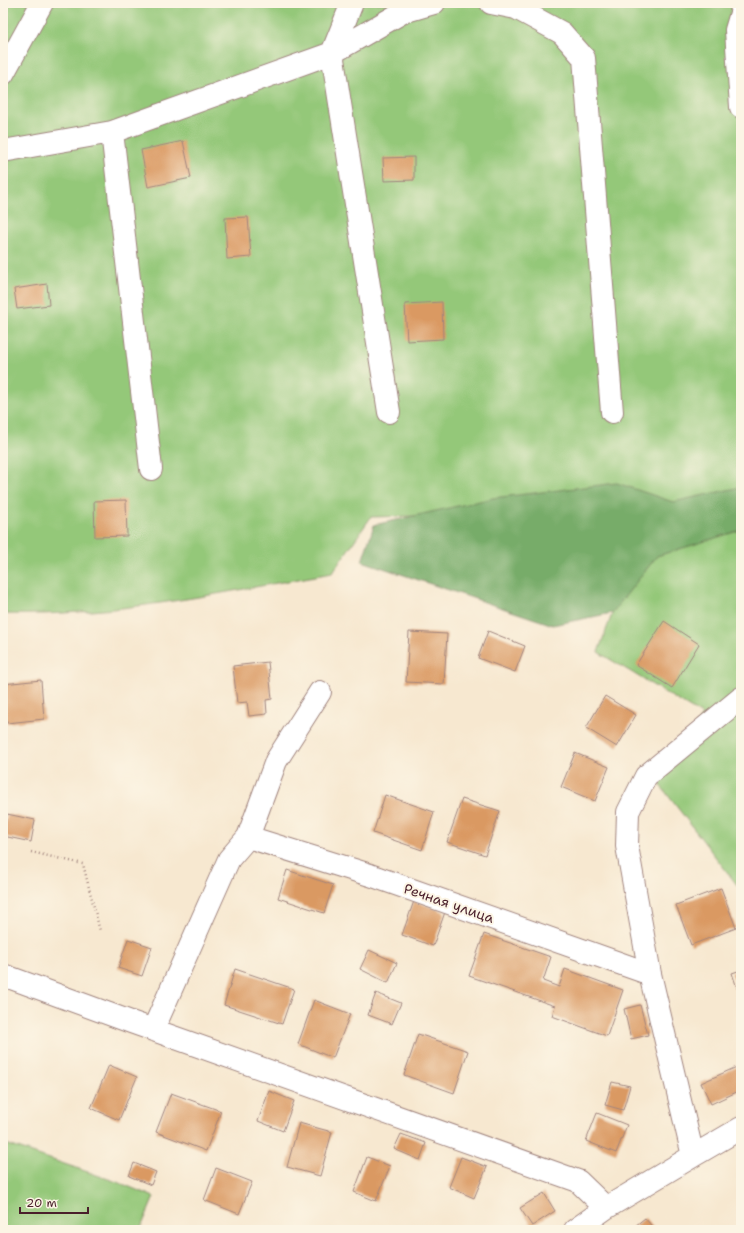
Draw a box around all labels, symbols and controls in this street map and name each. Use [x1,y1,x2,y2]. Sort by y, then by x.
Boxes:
street label: Речная улица [402,879,497,927]
scale bar [20,1189,88,1215]
text: 20 m [26,1195,57,1211]

